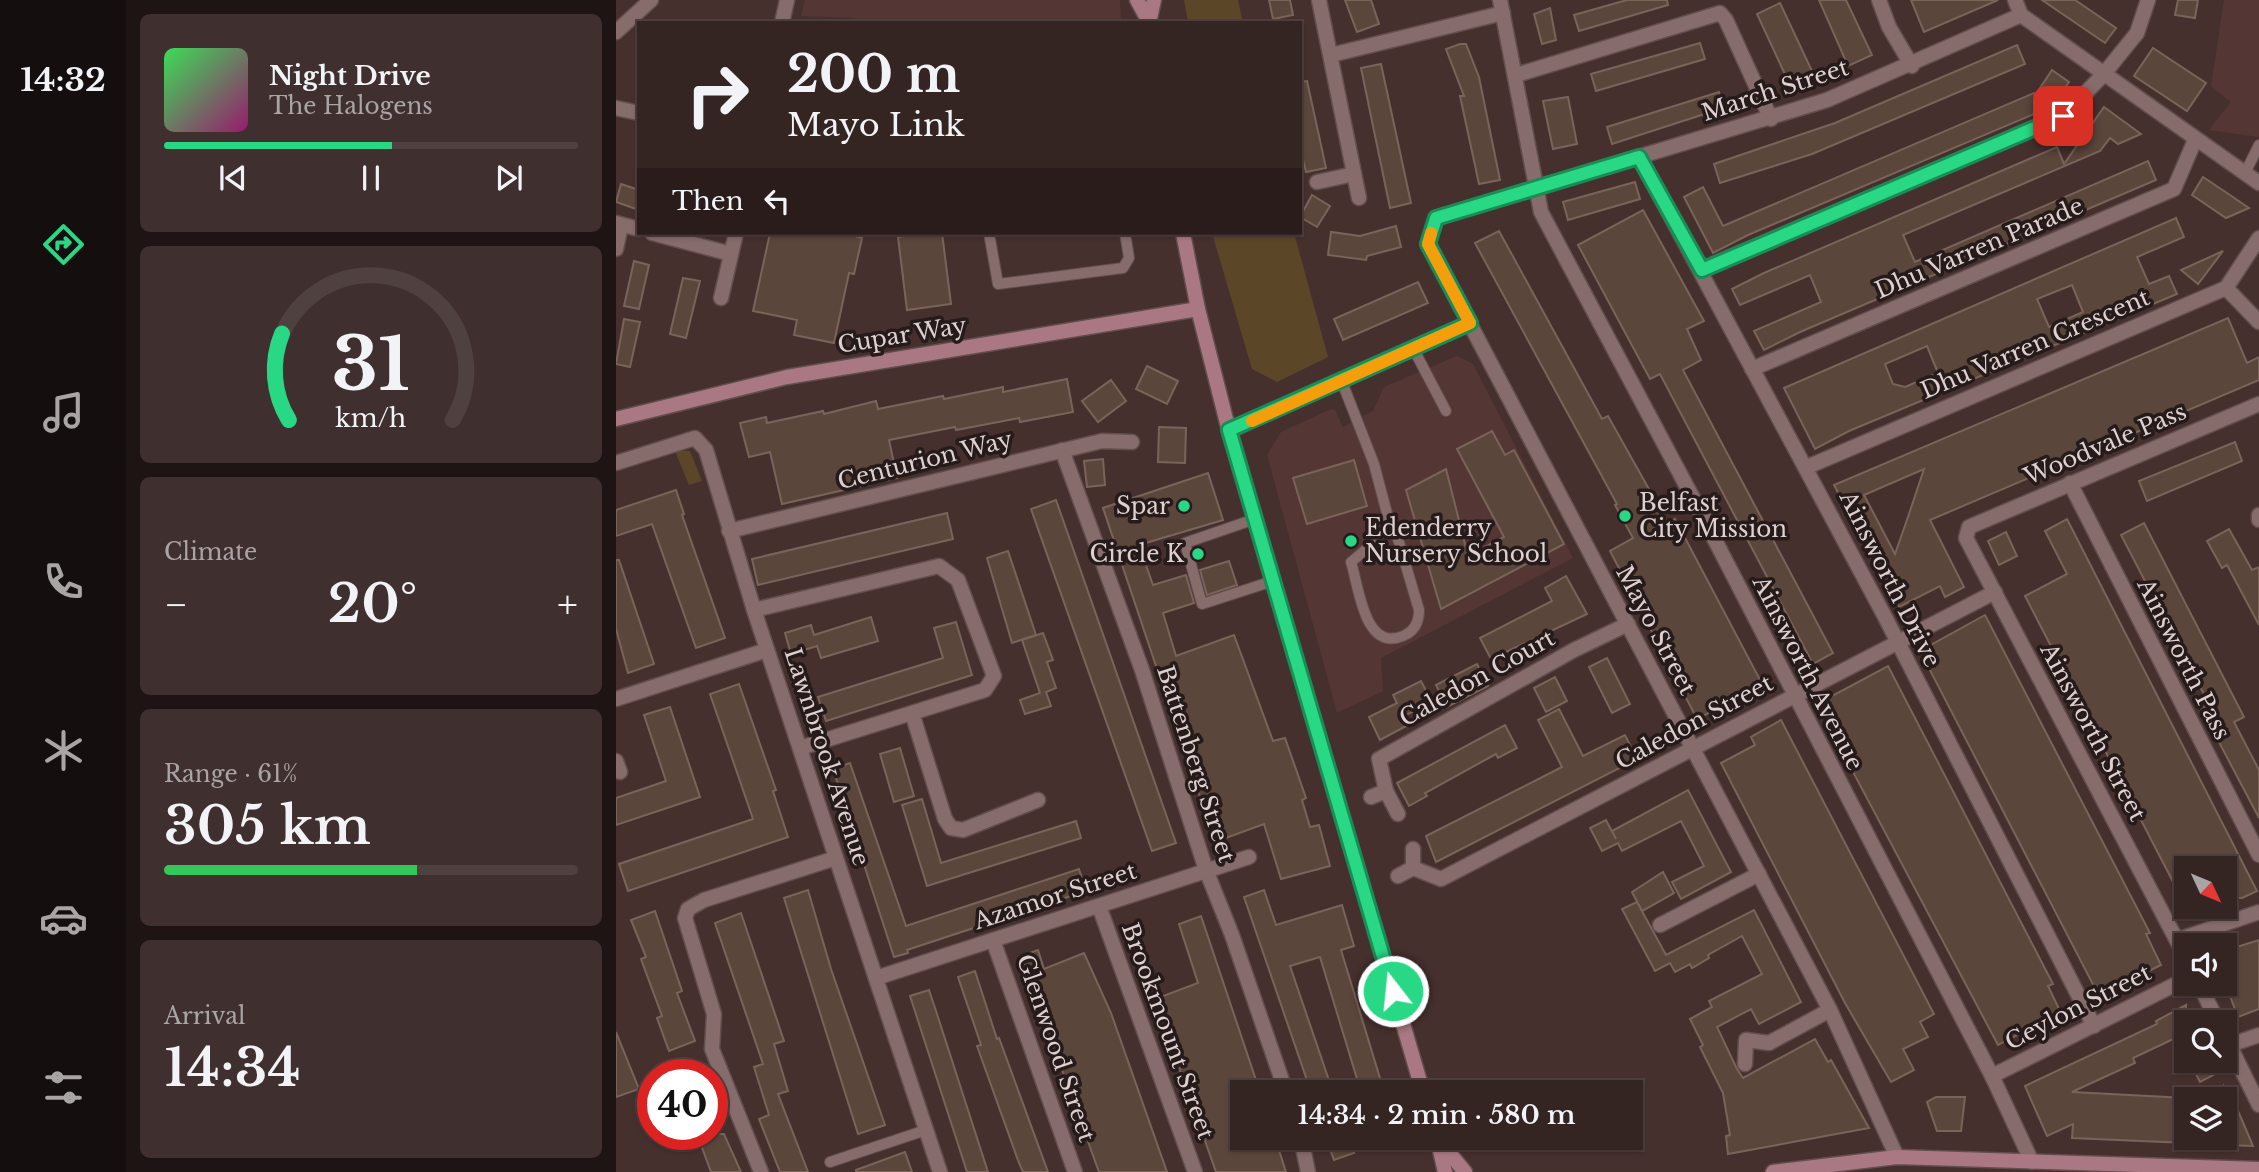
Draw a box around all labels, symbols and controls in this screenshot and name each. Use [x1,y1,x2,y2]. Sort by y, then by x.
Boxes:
text: 200 m [787,44,960,105]
icon: right [672,49,763,140]
street label: March Street [1698,53,1852,127]
text: 14:32 [20,60,106,100]
text: Night Drive [269,60,431,92]
pin [2033,86,2093,146]
text: The Halogens [269,92,433,120]
icon: arrive [2044,97,2082,135]
text: Mayo Link [787,105,965,145]
icon: previous [214,159,252,197]
icon: pause [352,159,390,197]
icon: next [490,159,528,197]
icon: left [758,182,796,220]
text: Then [672,185,744,217]
street label: Dhu Varren Parade [1871,191,2087,305]
icon: directions [39,220,88,269]
street label: Dhu Varren Crescent [1916,283,2154,405]
street label: Cupar Way [835,311,969,359]
text: 31 [332,320,410,411]
icon: music [39,388,88,437]
street label: Woodvale Pass [2019,397,2190,491]
text: km/h [336,403,406,434]
street label: Centurion Way [835,425,1015,495]
street label: Ainsworth Drive [1833,485,1946,672]
place label: Belfast City Mission [1639,489,1787,543]
place label: Spar [1116,492,1170,520]
marker: Spar [1176,498,1192,514]
marker: Belfast City Mission [1617,508,1633,524]
place label: Edenderry Nursery School [1365,514,1547,568]
marker: Edenderry Nursery School [1343,533,1359,549]
text: Climate [164,538,257,566]
place label: Circle K [1089,540,1185,568]
marker: Circle K [1190,546,1206,562]
icon: phone [39,557,88,606]
street label: Mayo Street [1610,561,1702,700]
street label: Ainsworth Avenue [1746,570,1869,775]
text: 20° [328,572,417,636]
street label: Ainsworth Pass [2131,573,2237,744]
text: − [164,581,188,628]
text: + [557,581,578,628]
street label: Caledon Court [1394,624,1560,732]
street label: Ainsworth Street [2034,637,2152,826]
street label: Lawnbrook Avenue [779,645,875,869]
street label: Battenberg Street [1151,662,1241,866]
street label: Caledon Street [1611,669,1778,775]
icon: climate [39,726,88,775]
text: Range · 61% [164,760,298,788]
text: 305 km [164,794,371,858]
street label: Azamor Street [969,856,1140,936]
north arrow [2174,856,2236,919]
map controls [2174,856,2237,1150]
icon: car [39,894,88,943]
street label: Brookmount Street [1116,919,1220,1143]
button: sound [2174,933,2237,996]
street label: Glenwood Street [1011,950,1101,1146]
position arrow [1356,954,1430,1028]
street label: Ceylon Street [2000,958,2156,1056]
text: Arrival [164,1002,245,1030]
button: search [2174,1010,2237,1073]
text: 14:34 [164,1036,301,1100]
speed limit sign: 40 [637,1059,728,1150]
icon: filters [39,1063,88,1112]
button: layers [2174,1087,2237,1150]
text: 14:34 · 2 min · 580 m [1298,1099,1575,1131]

